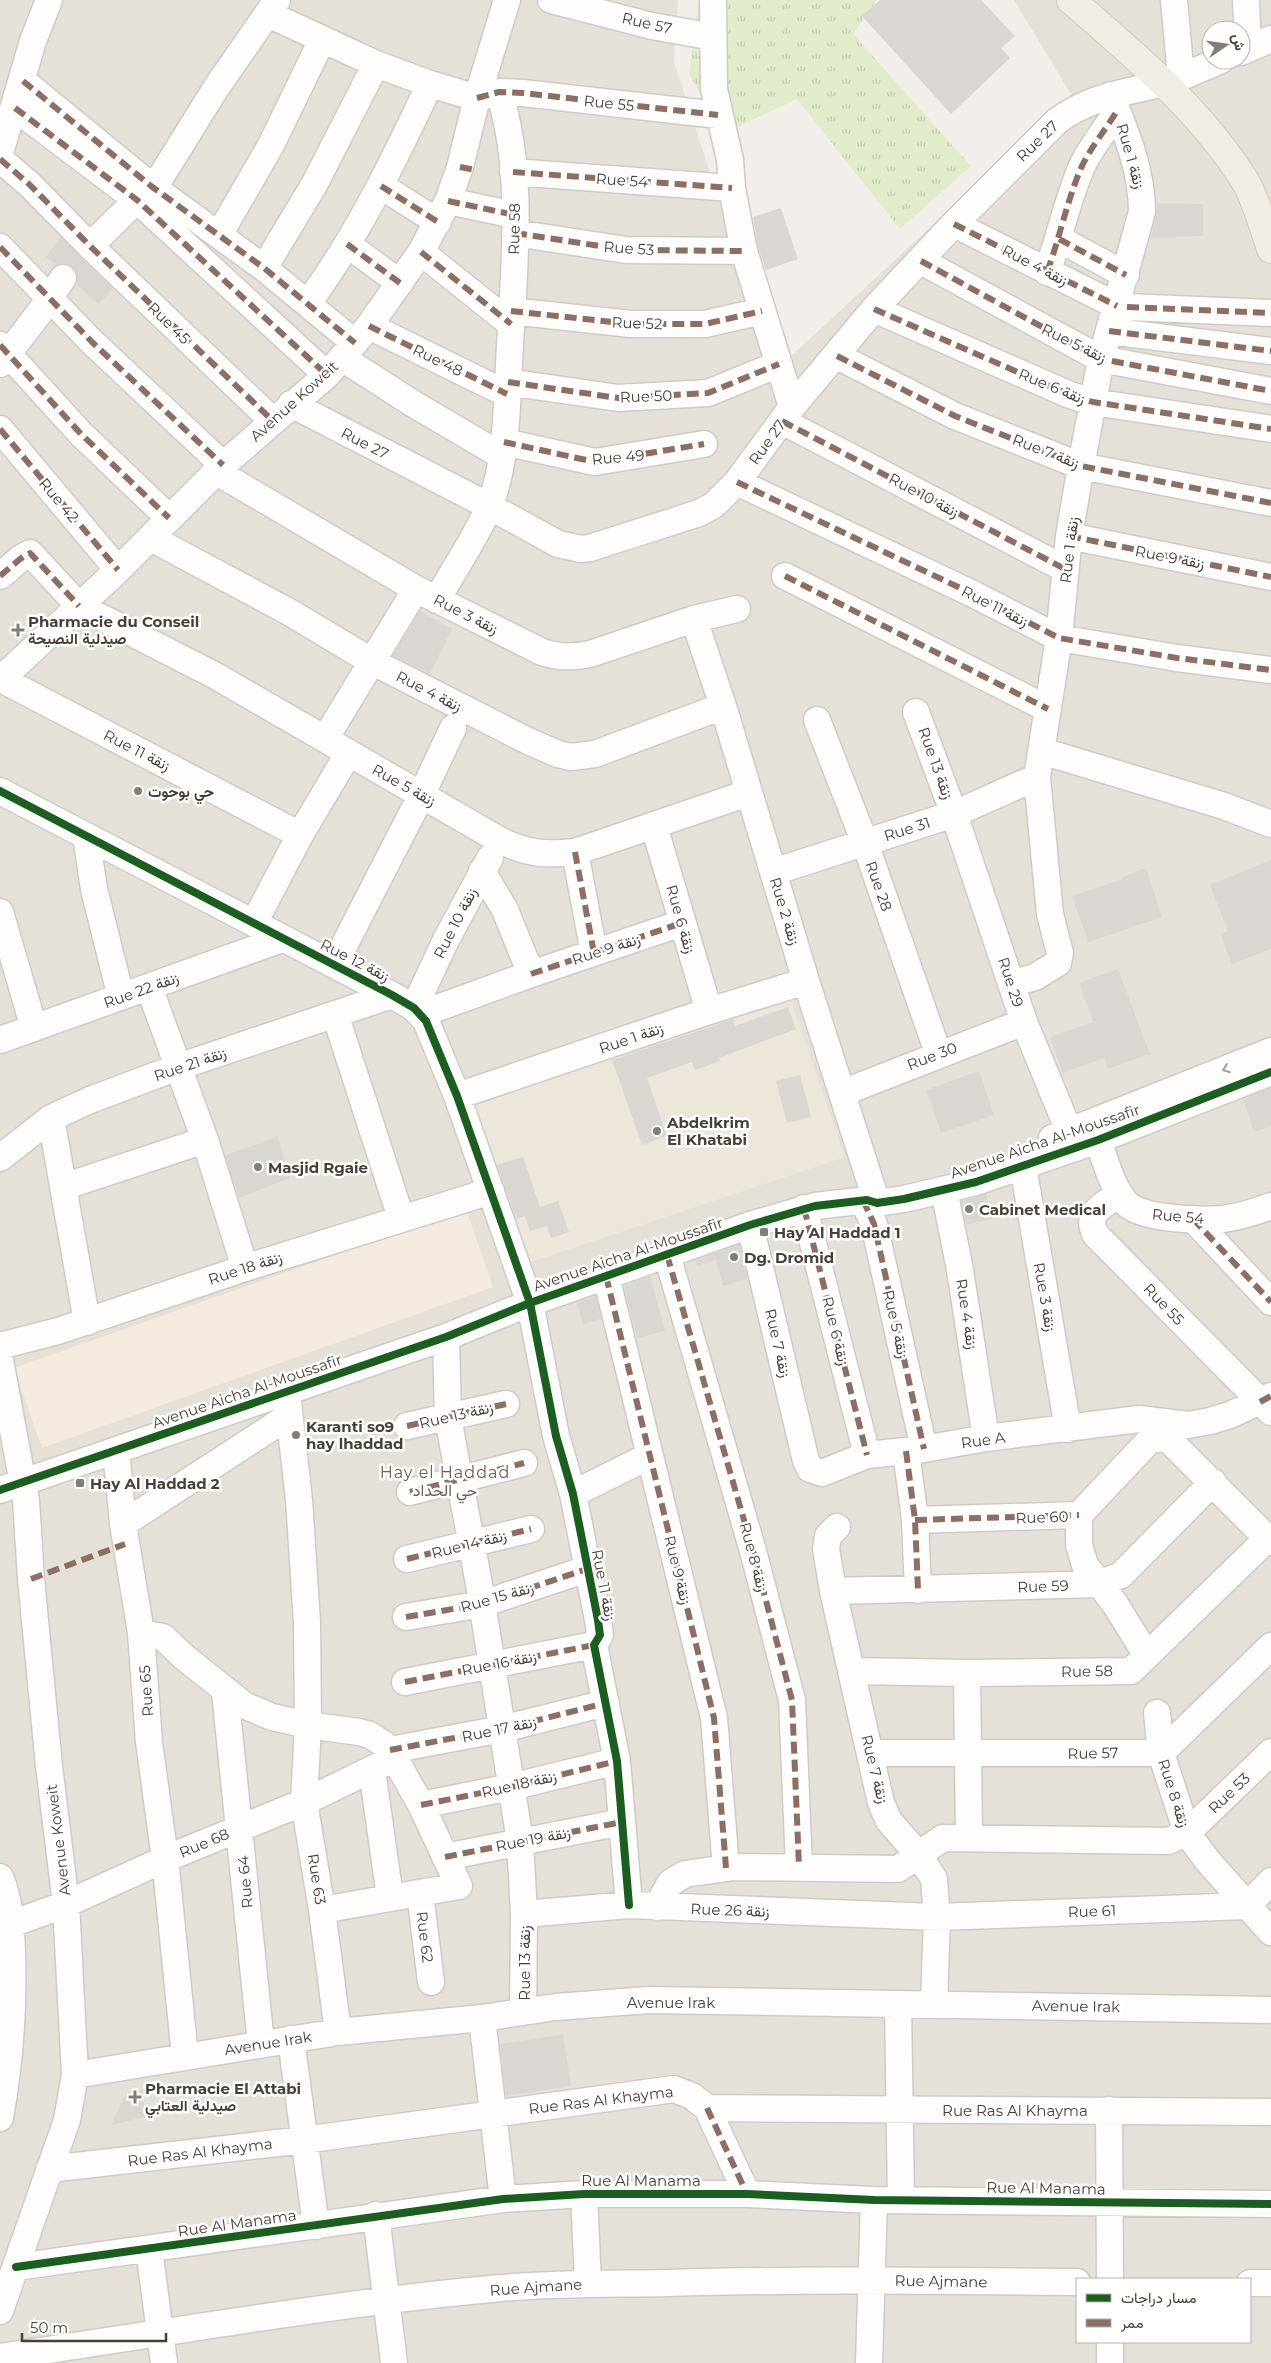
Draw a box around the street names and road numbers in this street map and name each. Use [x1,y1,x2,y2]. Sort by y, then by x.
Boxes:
street label: Rue 57 [620,8,674,38]
street label: Rue 55 [583,91,635,115]
street label: Rue 27 [1012,116,1062,166]
street label: Rue 1 زنقة [1113,121,1149,191]
street label: Rue 54 [595,169,649,191]
street label: Rue 58 [504,203,524,255]
street label: Rue 53 [603,237,655,259]
street label: Rue 4 زنقة [999,240,1071,290]
street label: Rue 45 [144,298,194,348]
street label: Rue 52 [611,313,663,333]
street label: Rue 5 زنقة [1038,319,1110,367]
street label: Rue 48 [410,340,466,380]
street label: Avenue Koweit [246,356,342,446]
street label: Rue 6 زنقة [1016,364,1088,408]
street label: Rue 50 [620,386,673,406]
street label: Rue 27 [744,416,790,468]
street label: Rue 27 [338,423,392,463]
street label: Rue 7 زنقة [1010,430,1082,472]
street label: Rue 49 [591,445,645,469]
street label: Rue 10 زنقة [886,469,962,521]
street label: Rue 42 [35,474,83,526]
street label: Rue 1 زنقة [1055,516,1083,584]
street label: Rue 9 زنقة [1134,541,1206,573]
street label: Rue 11 زنقة [958,581,1032,631]
street label: Rue 3 زنقة [431,590,501,638]
street label: Rue 4 زنقة [393,666,465,716]
street label: Rue 13 زنقة [914,724,958,802]
street label: Rue 11 زنقة [100,725,174,775]
street label: Rue 5 زنقة [369,760,439,810]
street label: Rue 31 [881,813,933,845]
street label: Rue 28 [862,858,896,914]
street label: Rue 2 زنقة [766,875,804,947]
street label: Rue 6 زنقة [662,882,700,956]
street label: Rue 10 زنقة [429,884,481,962]
street label: Rue 9 زنقة [569,929,643,969]
street label: Rue 12 زنقة [317,934,393,986]
street label: Rue 29 [994,955,1028,1009]
street label: Rue 22 زنقة [101,968,181,1012]
street label: Rue 1 زنقة [596,1018,666,1058]
street label: Rue 30 [904,1038,960,1074]
street label: Rue 21 زنقة [151,1043,229,1085]
street label: Avenue Aicha Al-Moussafir [948,1100,1142,1182]
street label: Rue 54 [1151,1204,1205,1228]
street label: Avenue Aicha Al-Moussafir [531,1213,725,1295]
street label: Rue 18 زنقة [206,1247,284,1289]
street label: Rue 3 زنقة [1030,1261,1060,1333]
street label: Rue 4 زنقة [952,1277,982,1351]
street label: Rue 55 [1140,1279,1188,1329]
street label: Rue 5 زنقة [879,1288,913,1360]
street label: Rue 6 زنقة [818,1294,854,1368]
street label: Rue 7 زنقة [761,1307,795,1379]
street label: Avenue Aicha Al-Moussafir [150,1350,344,1432]
street label: Rue 13 زنقة [417,1397,495,1433]
street label: Rue A [960,1427,1007,1453]
street label: Rue 60 [1015,1507,1069,1527]
street label: Rue 8 زنقة [736,1520,772,1594]
street label: Rue 14 زنقة [429,1525,509,1563]
street label: Rue 9 زنقة [660,1533,696,1607]
street label: Rue 11 زنقة [588,1548,620,1622]
street label: Rue 59 [1017,1576,1069,1596]
street label: Rue 15 زنقة [458,1577,536,1617]
street label: Rue 16 زنقة [460,1646,538,1680]
street label: Rue 58 [1061,1661,1113,1681]
street label: Rue 65 [135,1665,157,1717]
street label: Rue 17 زنقة [460,1712,538,1746]
street label: Rue 7 زنقة [857,1733,893,1805]
street label: Rue 57 [1067,1743,1119,1763]
street label: Rue 8 زنقة [1154,1756,1194,1830]
street label: Rue 18 زنقة [480,1766,558,1802]
street label: Rue 53 [1204,1769,1254,1817]
street label: Avenue Koweit [42,1783,74,1897]
street label: Rue 19 زنقة [494,1822,572,1856]
street label: Rue 68 [176,1824,232,1862]
street label: Rue 63 [304,1852,330,1906]
street label: Rue 64 [233,1855,257,1909]
street label: Rue 26 زنقة [690,1899,770,1921]
street label: Rue 61 [1067,1901,1117,1921]
street label: Rue 62 [412,1910,438,1964]
street label: Rue 13 زنقة [515,1925,534,2001]
street label: Avenue Irak [627,1993,715,2012]
street label: Avenue Irak [1032,1996,1120,2016]
street label: Avenue Irak [223,2027,313,2059]
street label: Rue Ras Al Khayma [527,2082,675,2118]
street label: Rue Ras Al Khayma [942,2101,1088,2120]
street label: Rue Ras Al Khayma [126,2134,274,2170]
street label: Rue Al Manama [581,2171,701,2190]
street label: Rue Al Manama [986,2177,1106,2199]
street label: Rue Al Manama [176,2205,298,2241]
street label: Rue Ajmane [894,2271,988,2291]
street label: Rue Ajmane [489,2274,583,2300]

